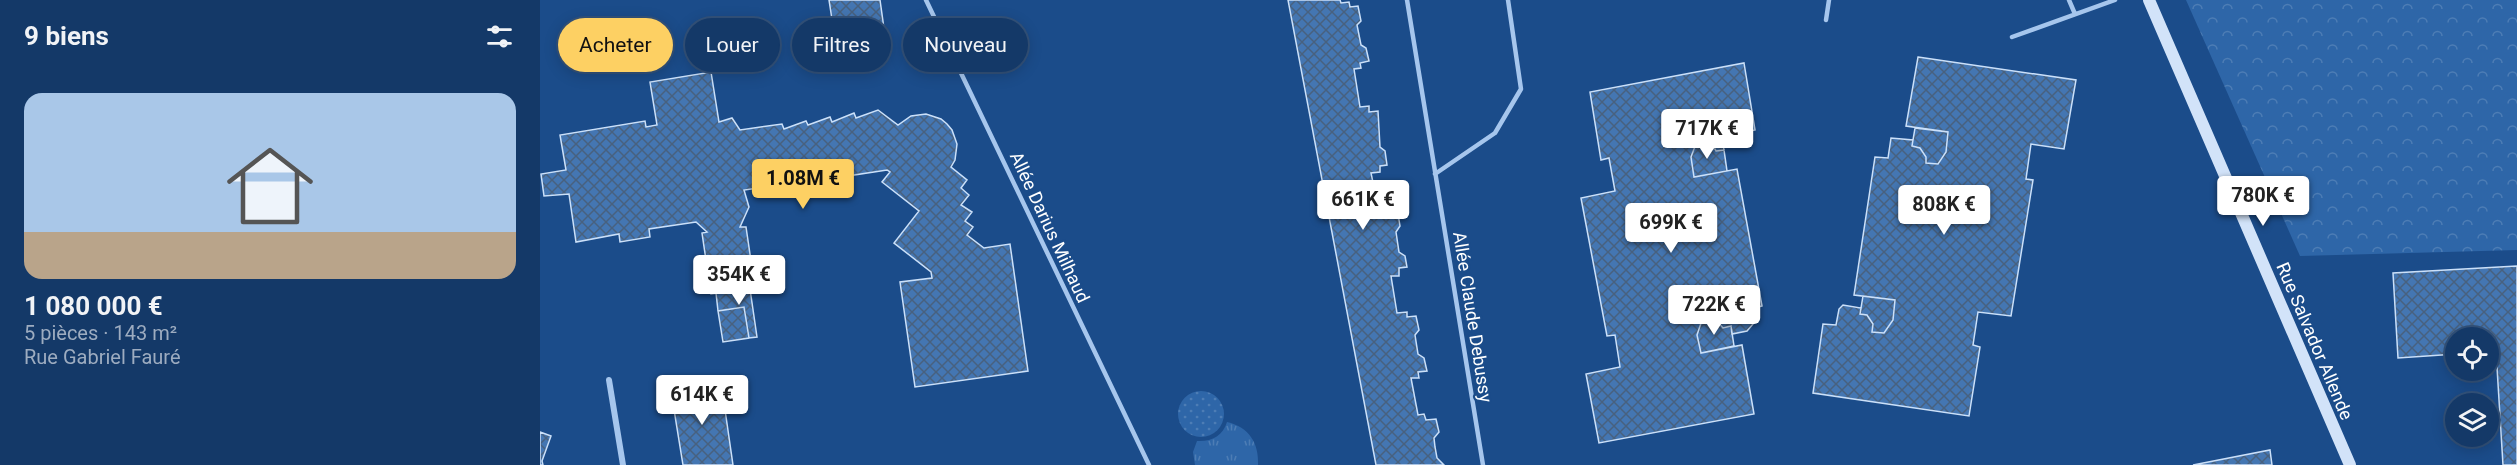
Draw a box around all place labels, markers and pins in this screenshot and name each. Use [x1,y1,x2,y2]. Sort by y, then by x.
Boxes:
pin: 717K € [1658,109,1756,160]
pin: 1.08M € [748,159,858,210]
pin: 780K € [2214,176,2312,227]
pin: 661K € [1314,180,1412,231]
pin: 808K € [1895,185,1993,236]
pin: 699K € [1622,203,1720,254]
pin: 354K € [690,255,788,306]
pin: 722K € [1665,285,1763,336]
pin: 614K € [653,375,751,426]

